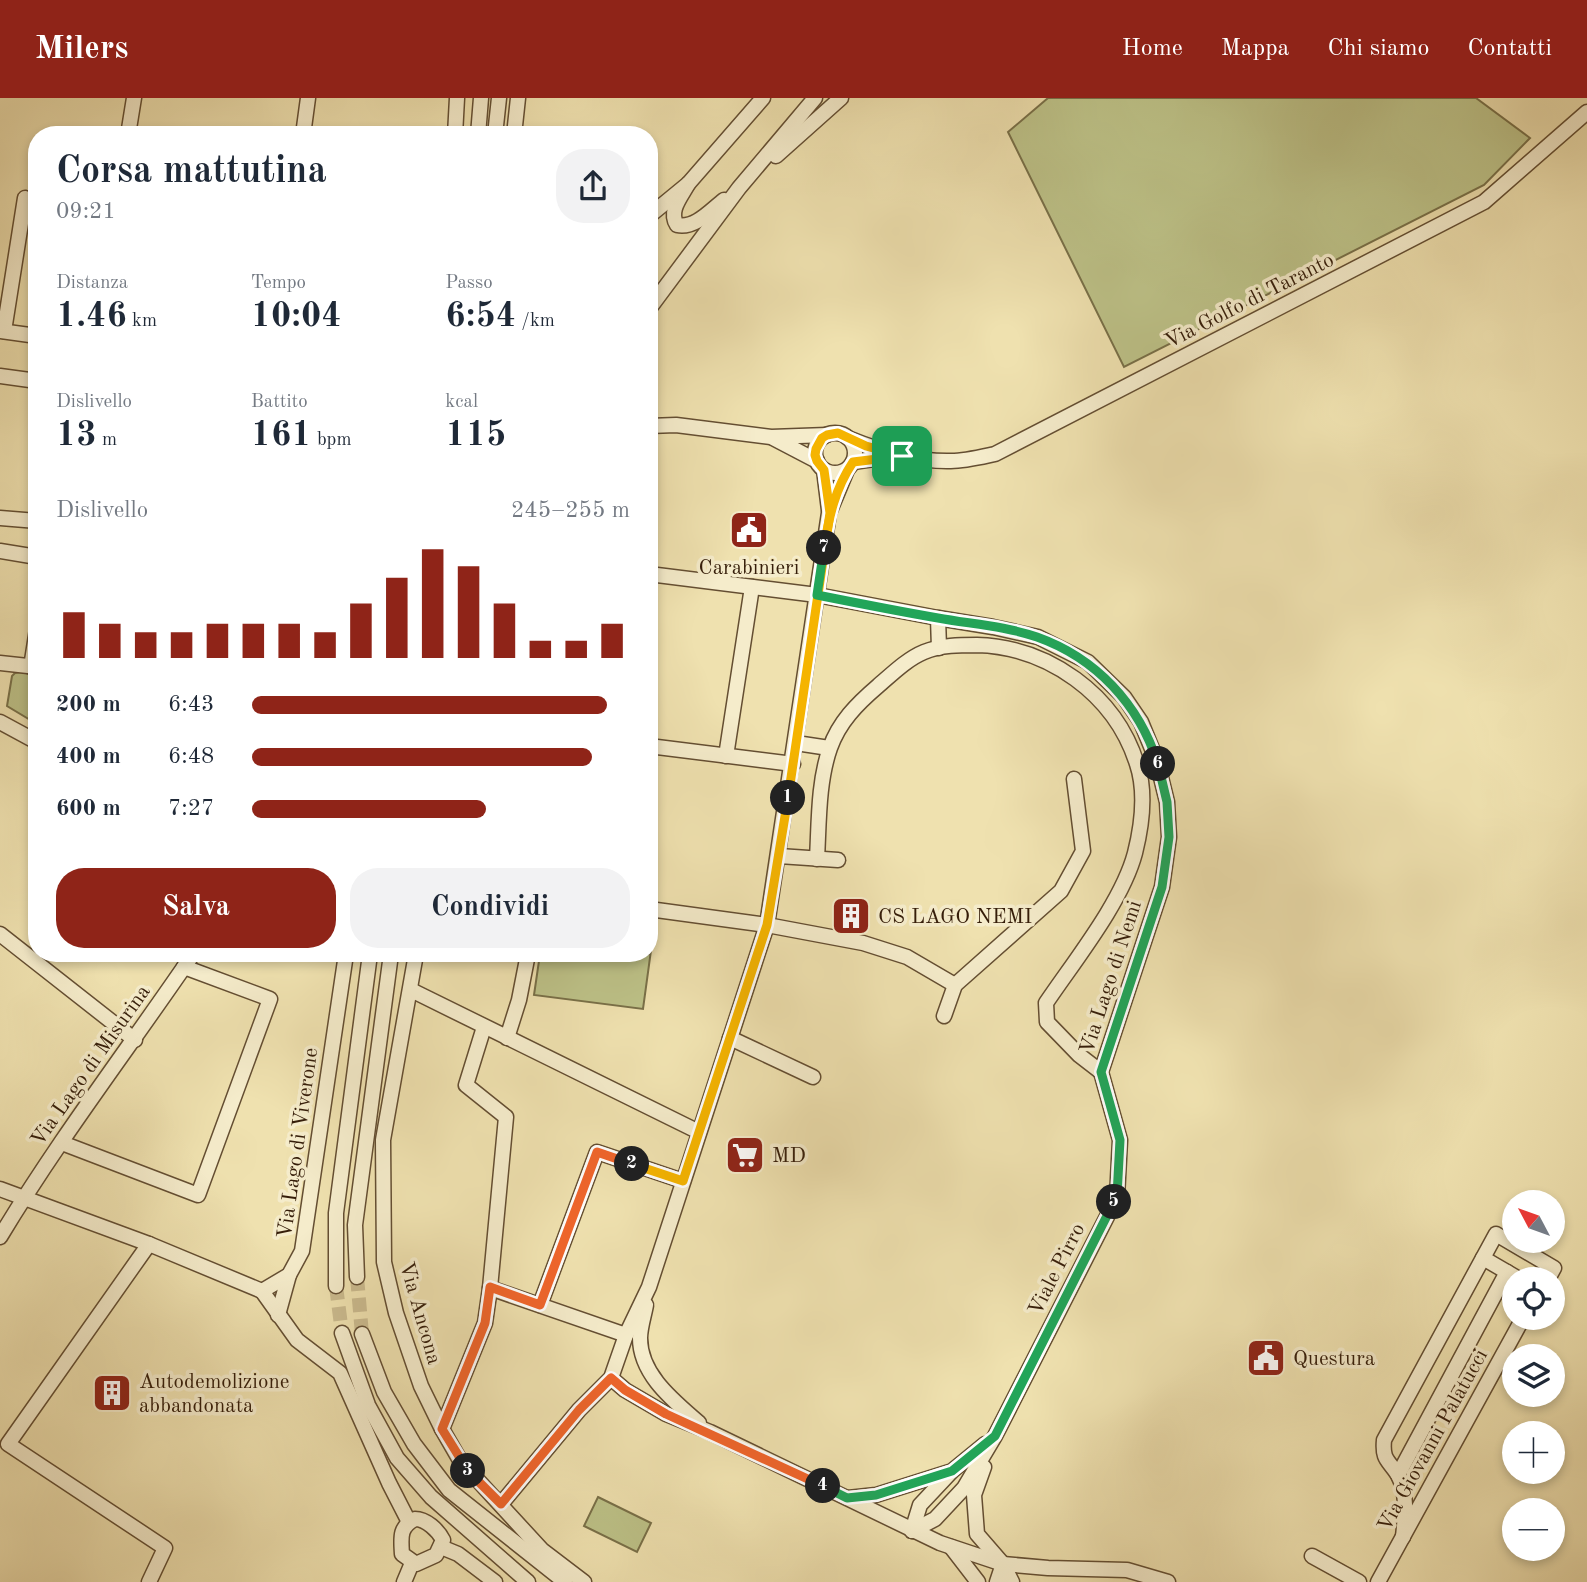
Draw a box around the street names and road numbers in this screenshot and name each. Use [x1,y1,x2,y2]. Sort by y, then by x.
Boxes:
street label: Via Golfo di Taranto [1162,250,1338,353]
street label: Via Lago di Nemi [1077,898,1146,1057]
street label: Via Lago di Misurina [28,981,155,1150]
street label: Via Lago di Viverone [275,1046,322,1240]
street label: Viale Pirro [1025,1220,1089,1319]
street label: Via Ancona [395,1260,444,1367]
street label: Via Giovanni Palatucci [1374,1346,1492,1535]

